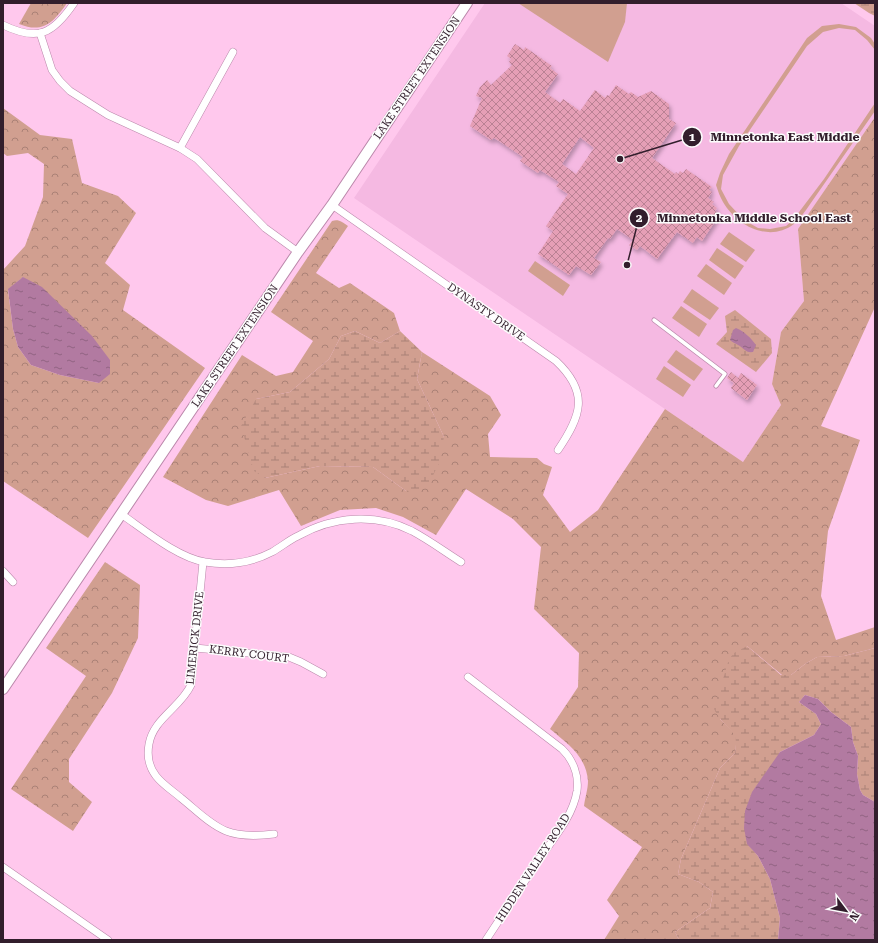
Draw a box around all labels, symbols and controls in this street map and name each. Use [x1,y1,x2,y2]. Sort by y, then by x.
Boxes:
street label: LAKE STREET EXTENSION [371,14,463,142]
callout: Minnetonka East Middle [682,125,867,149]
text: 1 [689,130,696,144]
text: Minnetonka East Middle [710,130,860,144]
callout: Minnetonka Middle School East [629,206,859,230]
text: 2 [636,211,643,225]
text: Minnetonka Middle School East [657,211,851,225]
street label: DYNASTY DRIVE [445,280,527,344]
street label: LAKE STREET EXTENSION [189,282,281,410]
street label: LIMERICK DRIVE [184,591,206,685]
street label: KERRY COURT [208,643,290,665]
street label: HIDDEN VALLEY ROAD [493,811,573,925]
north arrow [826,891,866,931]
text: N [846,909,862,924]

